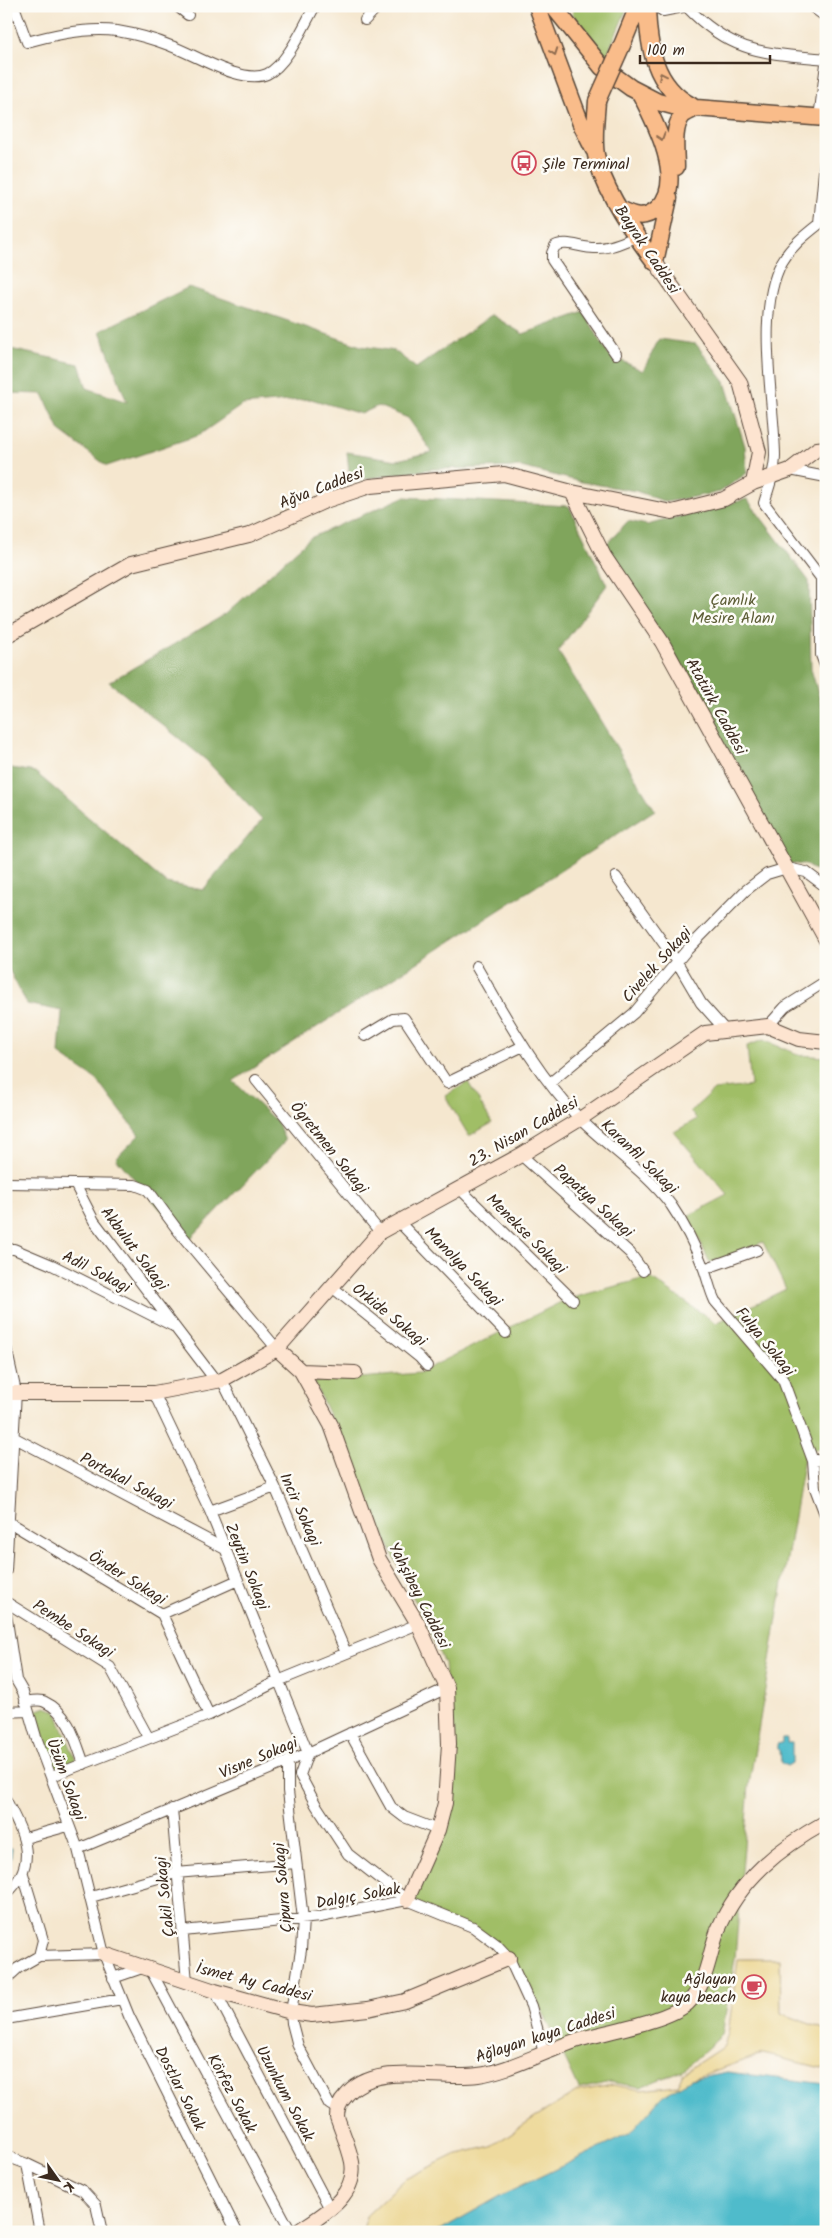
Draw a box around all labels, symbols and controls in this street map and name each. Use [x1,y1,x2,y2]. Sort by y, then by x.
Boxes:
scale bar [640,32,770,64]
text: 100 m [647,39,685,63]
one-way arrow [548,47,558,56]
one-way arrow [657,72,668,81]
one-way arrow [655,132,665,140]
bus stop icon: Şile Terminal [511,150,537,176]
place label: Şile Terminal [542,152,630,177]
street label: Bayrak Caddesi [608,200,687,300]
street label: Ağva Caddesi [276,460,369,516]
park label: Çamlık Mesire Alanı [691,588,775,631]
street label: Atatürk Caddesi [679,654,753,761]
street label: Civelek Sokagi [616,921,699,1008]
street label: 23. Nisan Caddesi [464,1090,584,1174]
street label: Ögretmen Sokagi [284,1096,375,1201]
street label: Karanfil Sokagi [595,1114,684,1201]
street label: Papatya Sokagi [547,1158,640,1245]
street label: Menekse Sokagi [480,1188,573,1281]
street label: Akbulut Sokagi [94,1202,175,1297]
street label: Manolya Sokagi [418,1221,509,1314]
street label: Adil Sokagi [58,1244,136,1301]
street label: Orkide Sokagi [346,1277,433,1354]
street label: Fulya Sokagi [729,1302,802,1383]
street label: Portakal Sokagi [75,1446,178,1517]
street label: Incir Sokagi [272,1469,327,1552]
street label: Zeytin Sokagi [218,1519,276,1615]
street label: Yahşibey Caddesi [381,1538,457,1654]
street label: Önder Sokagi [84,1545,172,1613]
street label: Pembe Sokagi [27,1593,120,1666]
street label: Visne Sokagi [215,1730,303,1786]
street label: Üzüm Sokagi [39,1735,92,1825]
street label: Çipura Sokagi [267,1841,300,1934]
street label: Çakil Sokagi [149,1854,182,1938]
street label: Dalgıç Sokak [314,1877,403,1916]
street label: İsmet Ay Caddesi [193,1956,315,2009]
place label: Ağlayan kaya beach [661,1967,736,2010]
cafe icon: Ağlayan kaya beach [741,1974,767,2000]
street label: Ağlayan kaya Caddesi [472,2001,620,2070]
street label: Uzunkum Sokak [249,2041,321,2147]
street label: Dostlar Sokak [148,2042,212,2136]
street label: Körfez Sokak [200,2049,263,2138]
north arrow [32,2156,82,2206]
text: K [56,2177,80,2197]

